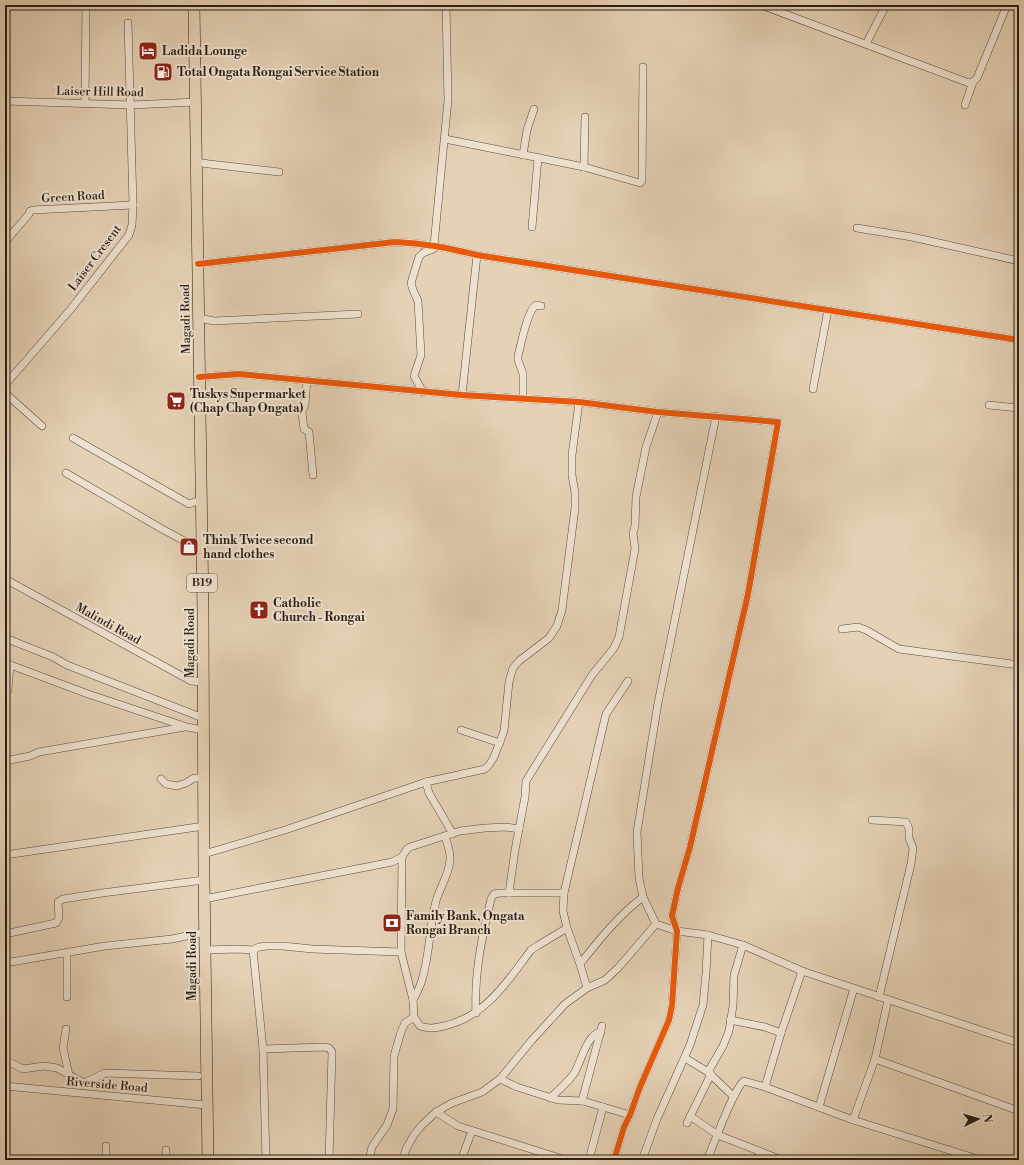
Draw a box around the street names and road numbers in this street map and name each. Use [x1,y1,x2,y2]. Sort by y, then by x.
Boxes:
street label: Laiser Hill Road [56,84,144,100]
street label: Green Road [41,188,105,206]
street label: Laiser Cresent [65,221,125,294]
street label: Magadi Road [178,284,194,354]
road number: B19 [187,574,217,592]
street label: Malindi Road [73,600,143,648]
street label: Magadi Road [183,608,198,678]
street label: Magadi Road [185,931,200,1001]
street label: Riverside Road [66,1074,149,1096]

